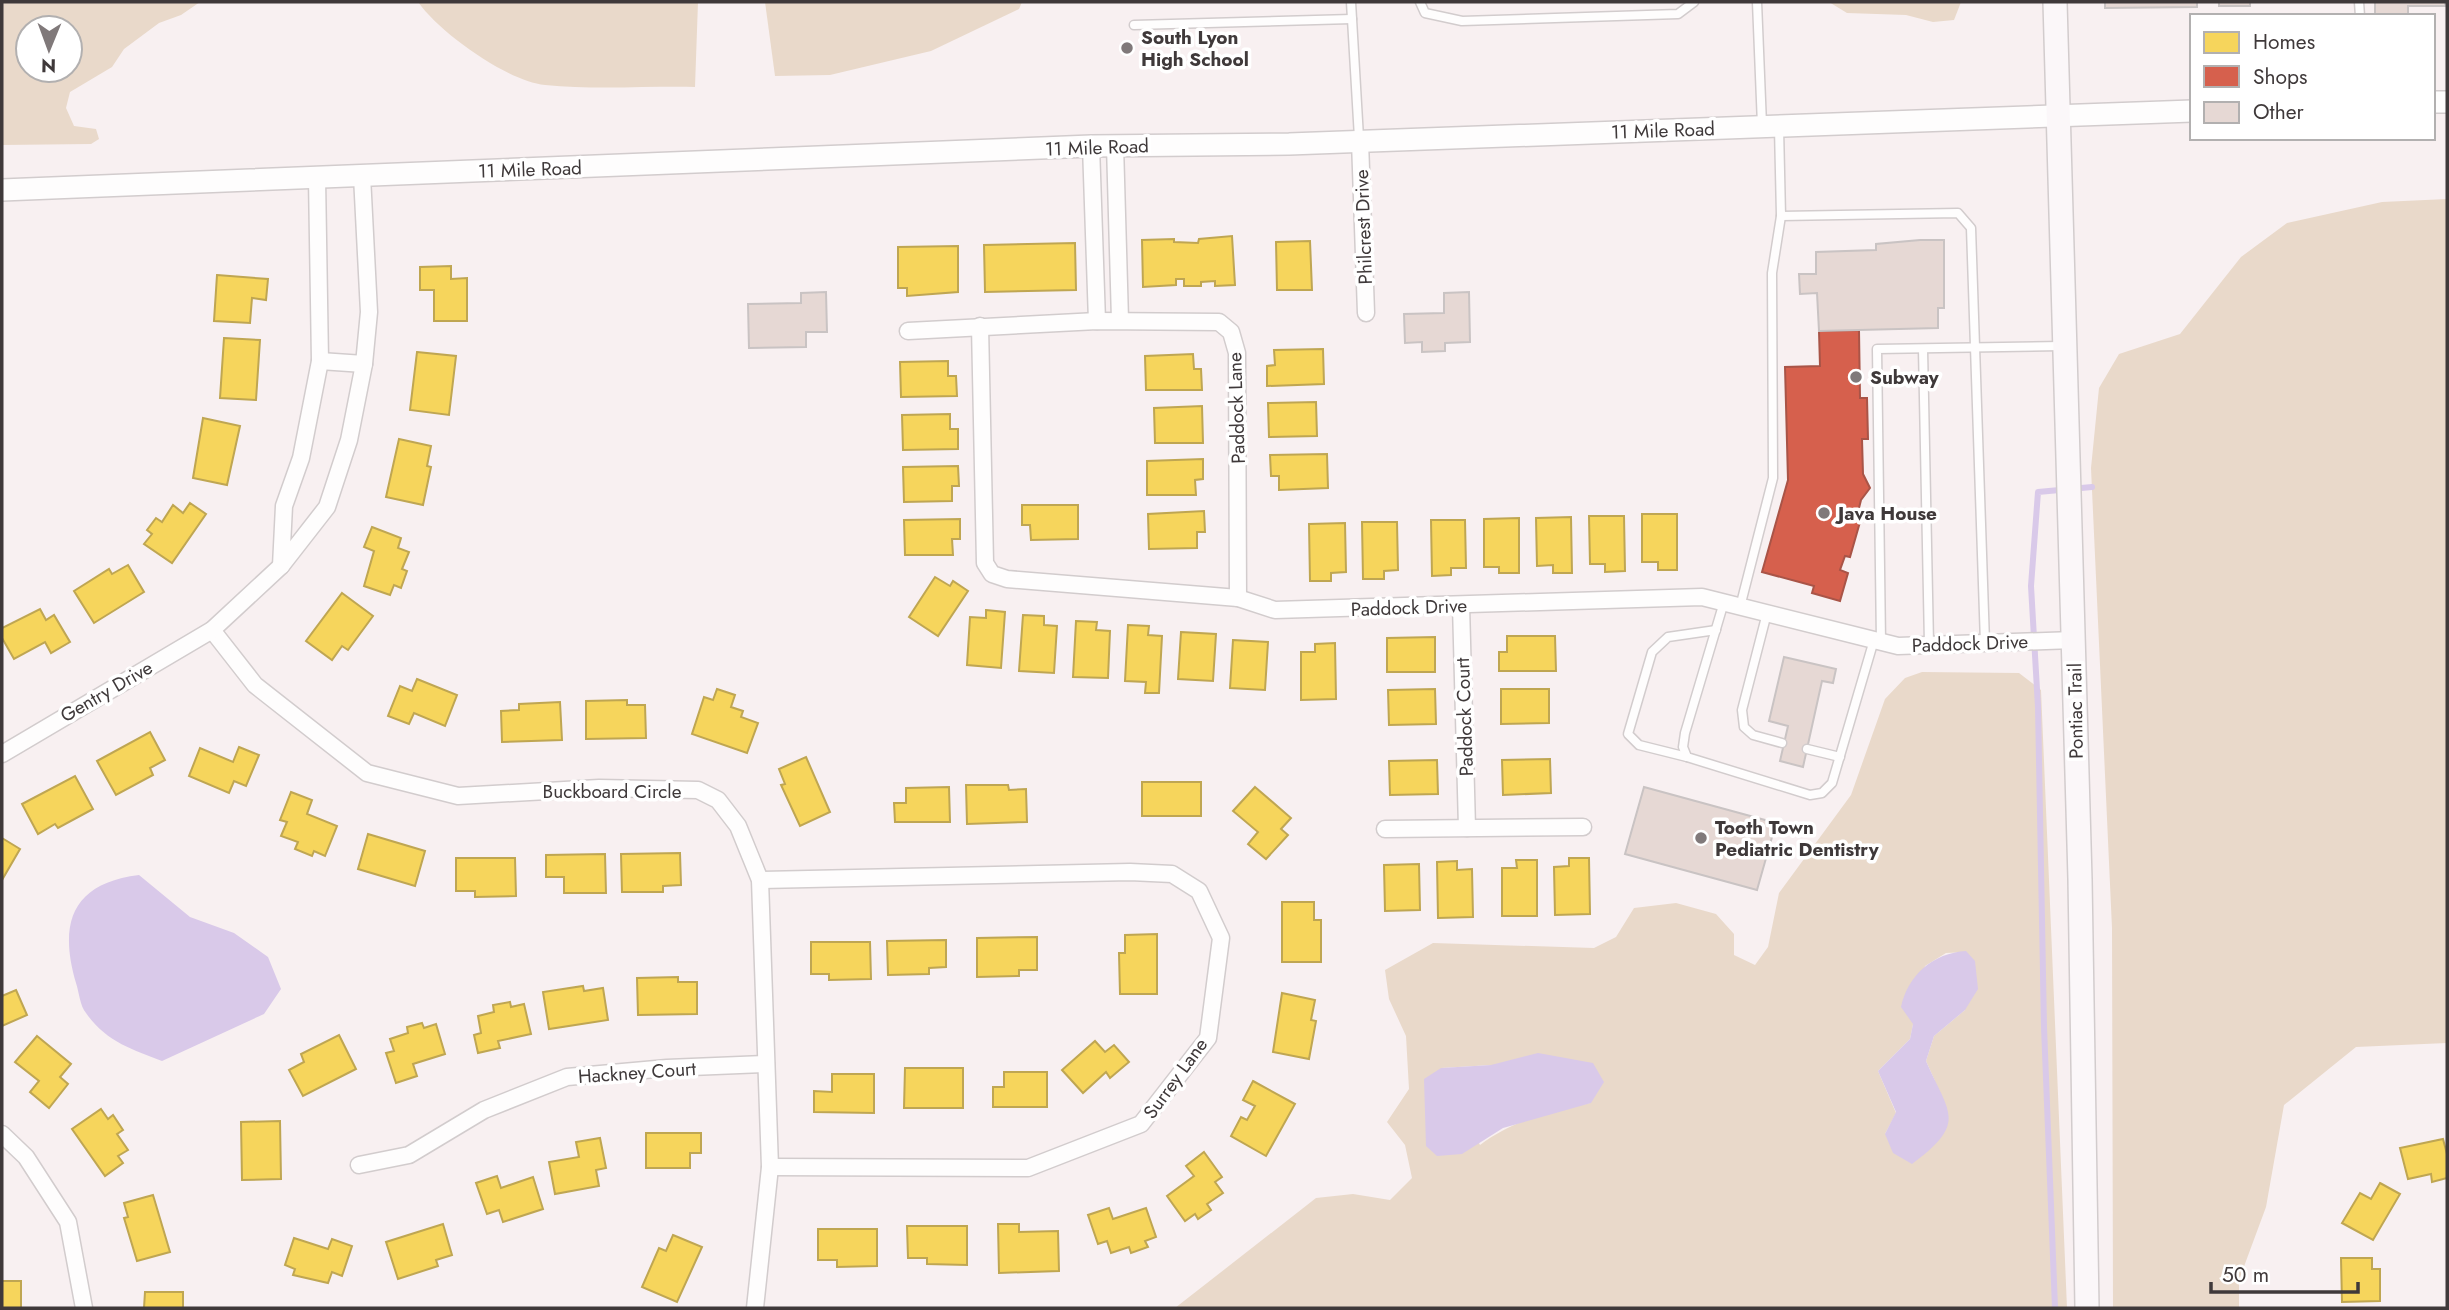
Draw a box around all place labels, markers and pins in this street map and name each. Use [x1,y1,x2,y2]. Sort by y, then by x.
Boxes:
place label: South Lyon High School [1141,24,1249,73]
marker: South Lyon High School [1119,40,1135,56]
place label: Subway [1870,364,1940,391]
marker: Subway [1848,369,1864,385]
place label: Java House [1834,500,1937,527]
marker: Java House [1816,505,1832,521]
place label: Tooth Town Pediatric Dentistry [1715,814,1880,863]
marker: Tooth Town Pediatric Dentistry [1693,830,1709,846]

